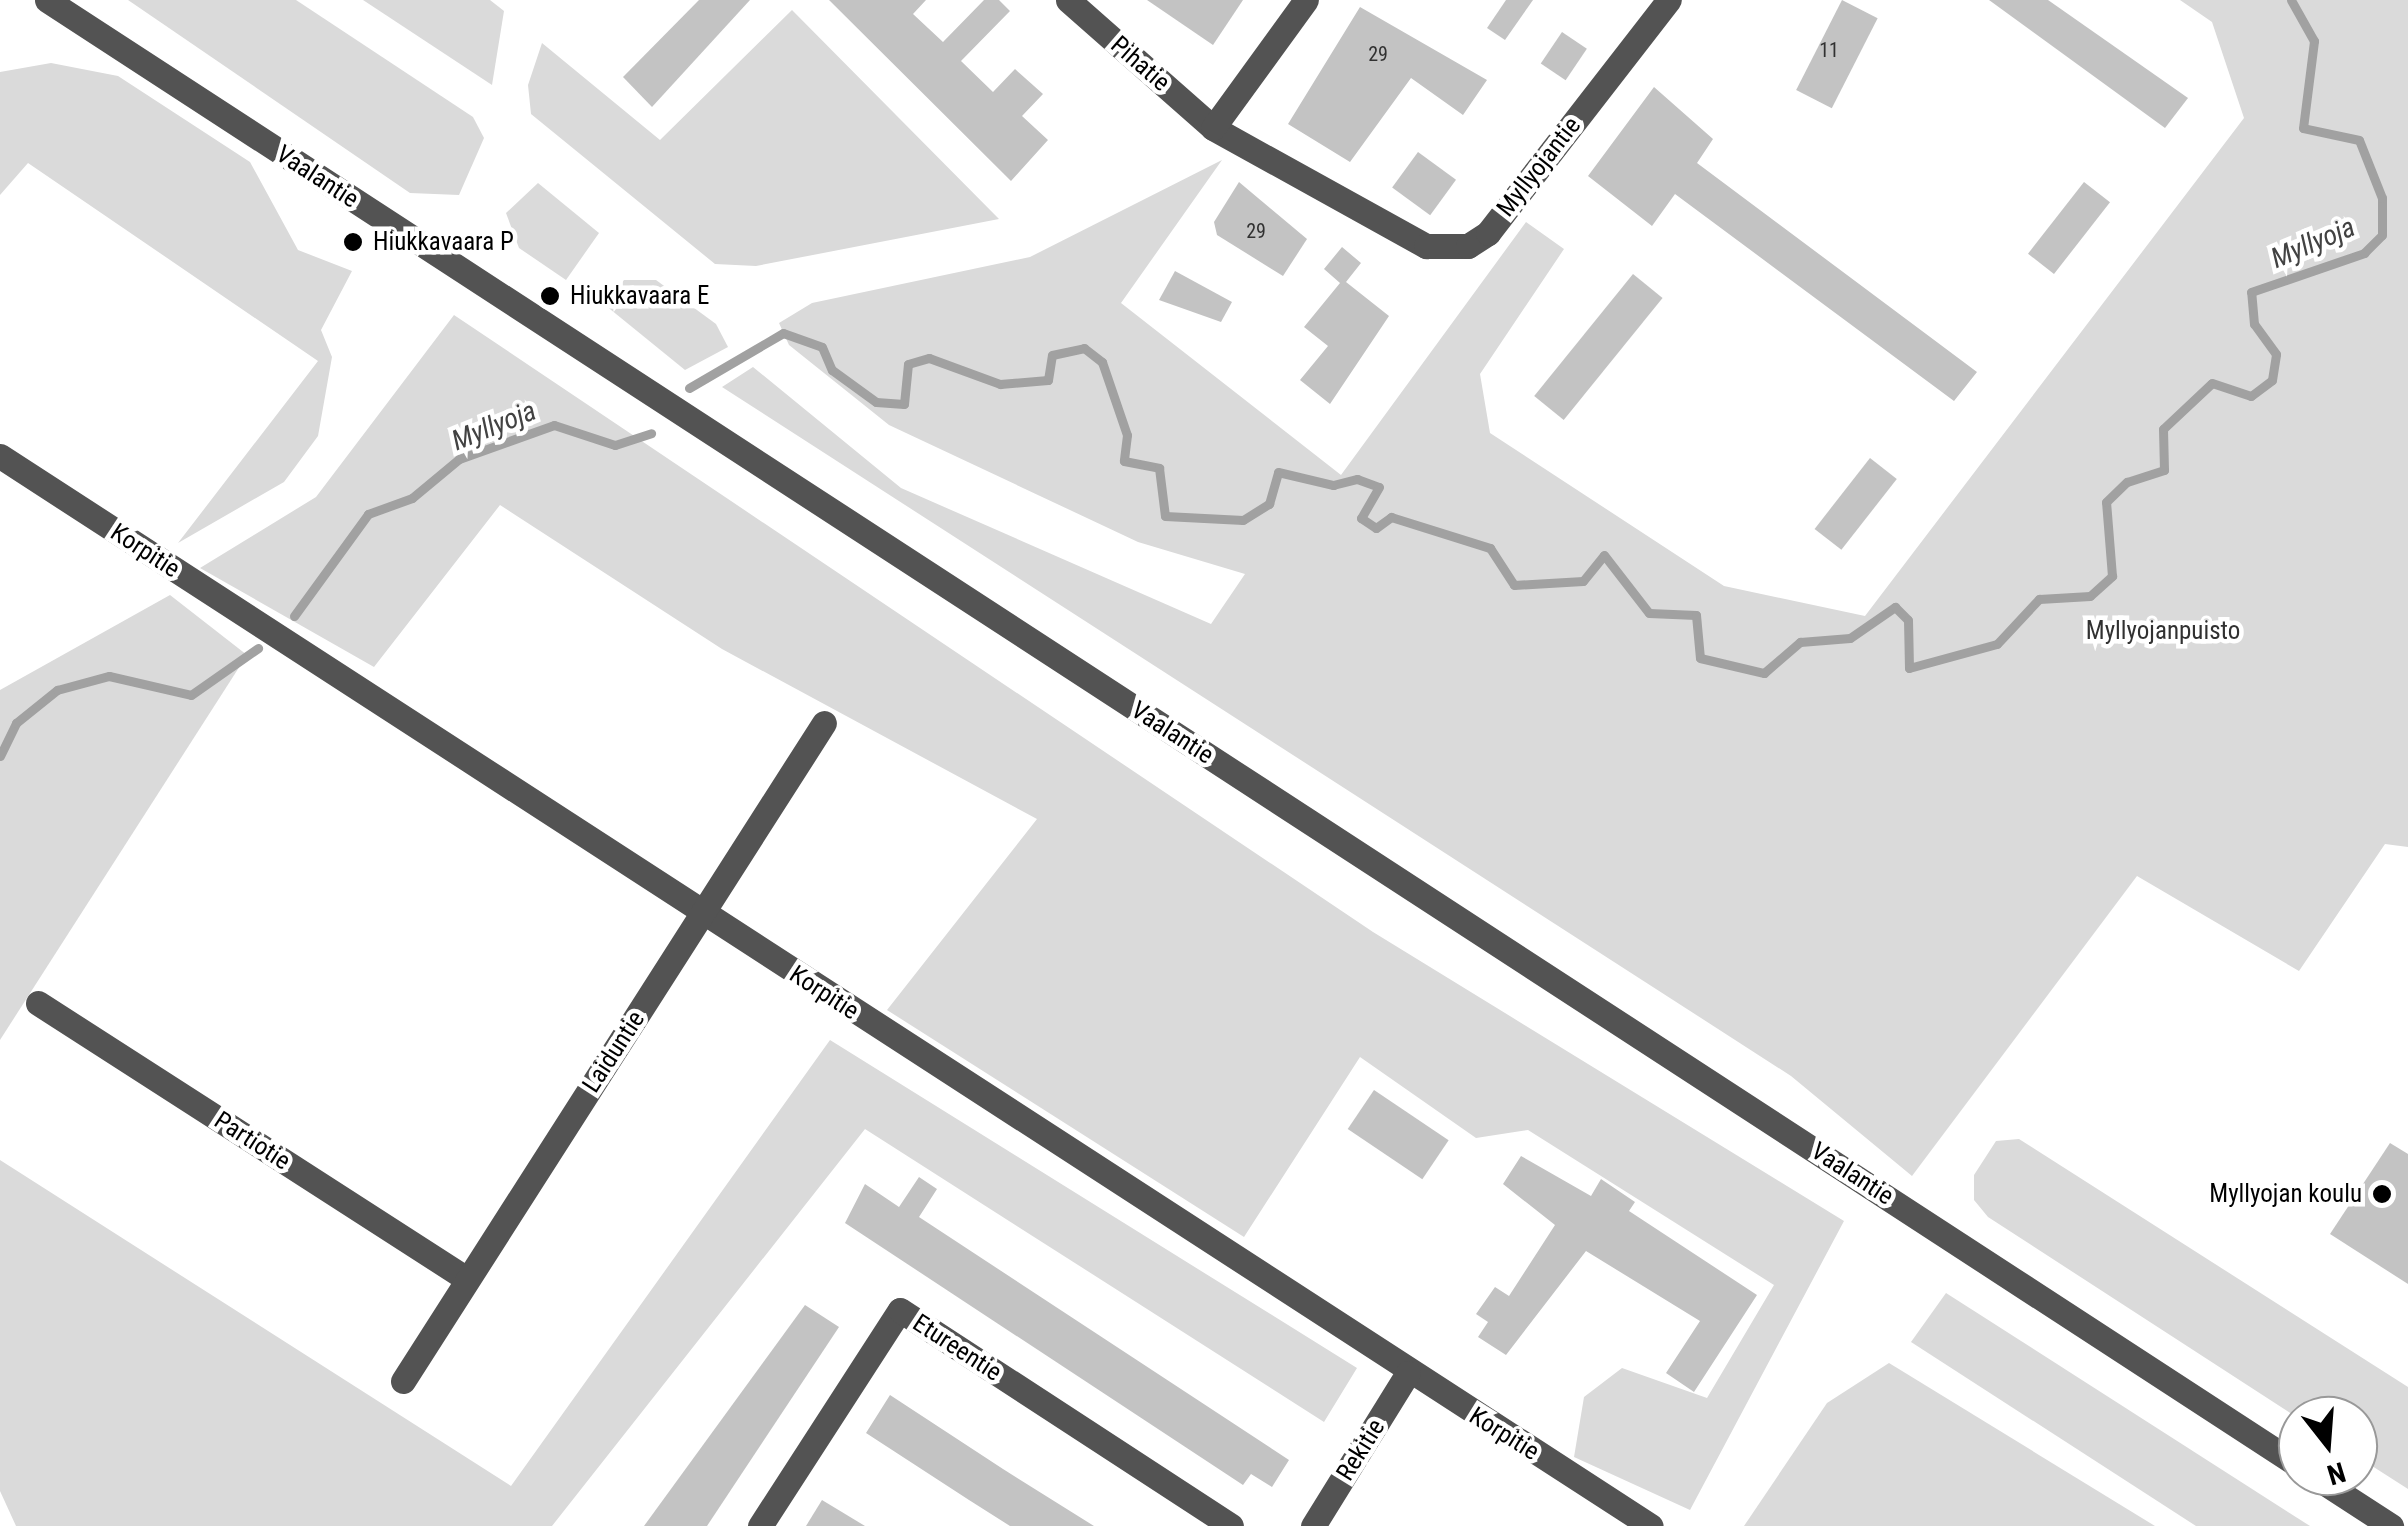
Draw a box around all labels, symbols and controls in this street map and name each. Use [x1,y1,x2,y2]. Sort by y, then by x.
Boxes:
street label: Pihatie [1104,30,1176,98]
house number: 11 [1819,38,1839,62]
house number: 29 [1368,42,1388,66]
street label: Myllyojantie [1491,111,1587,223]
street label: Vaalantie [270,139,364,215]
water label: Myllyoja [2266,210,2360,276]
house number: 29 [1246,219,1266,243]
place label: Hiukkavaara P [373,227,514,257]
marker: Hiukkavaara P [342,231,364,253]
place label: Hiukkavaara E [570,281,709,311]
marker: Hiukkavaara E [539,285,561,307]
water label: Myllyoja [447,394,541,458]
street label: Korpitie [105,518,185,584]
park label: Myllyojanpuisto [2086,616,2240,646]
street label: Vaalantie [1125,695,1219,771]
street label: Korpitie [784,960,864,1026]
street label: Laiduntie [577,1006,651,1098]
street label: Partiotie [208,1105,296,1177]
street label: Vaalantie [1805,1136,1899,1212]
place label: Myllyojan koulu [2209,1179,2362,1209]
marker: Myllyojan koulu [2371,1183,2393,1205]
street label: Etureentie [907,1308,1007,1388]
north arrow [2278,1396,2378,1496]
street label: Korpitie [1464,1401,1544,1467]
street label: Rekitie [1331,1414,1391,1486]
text: N [2323,1455,2349,1492]

